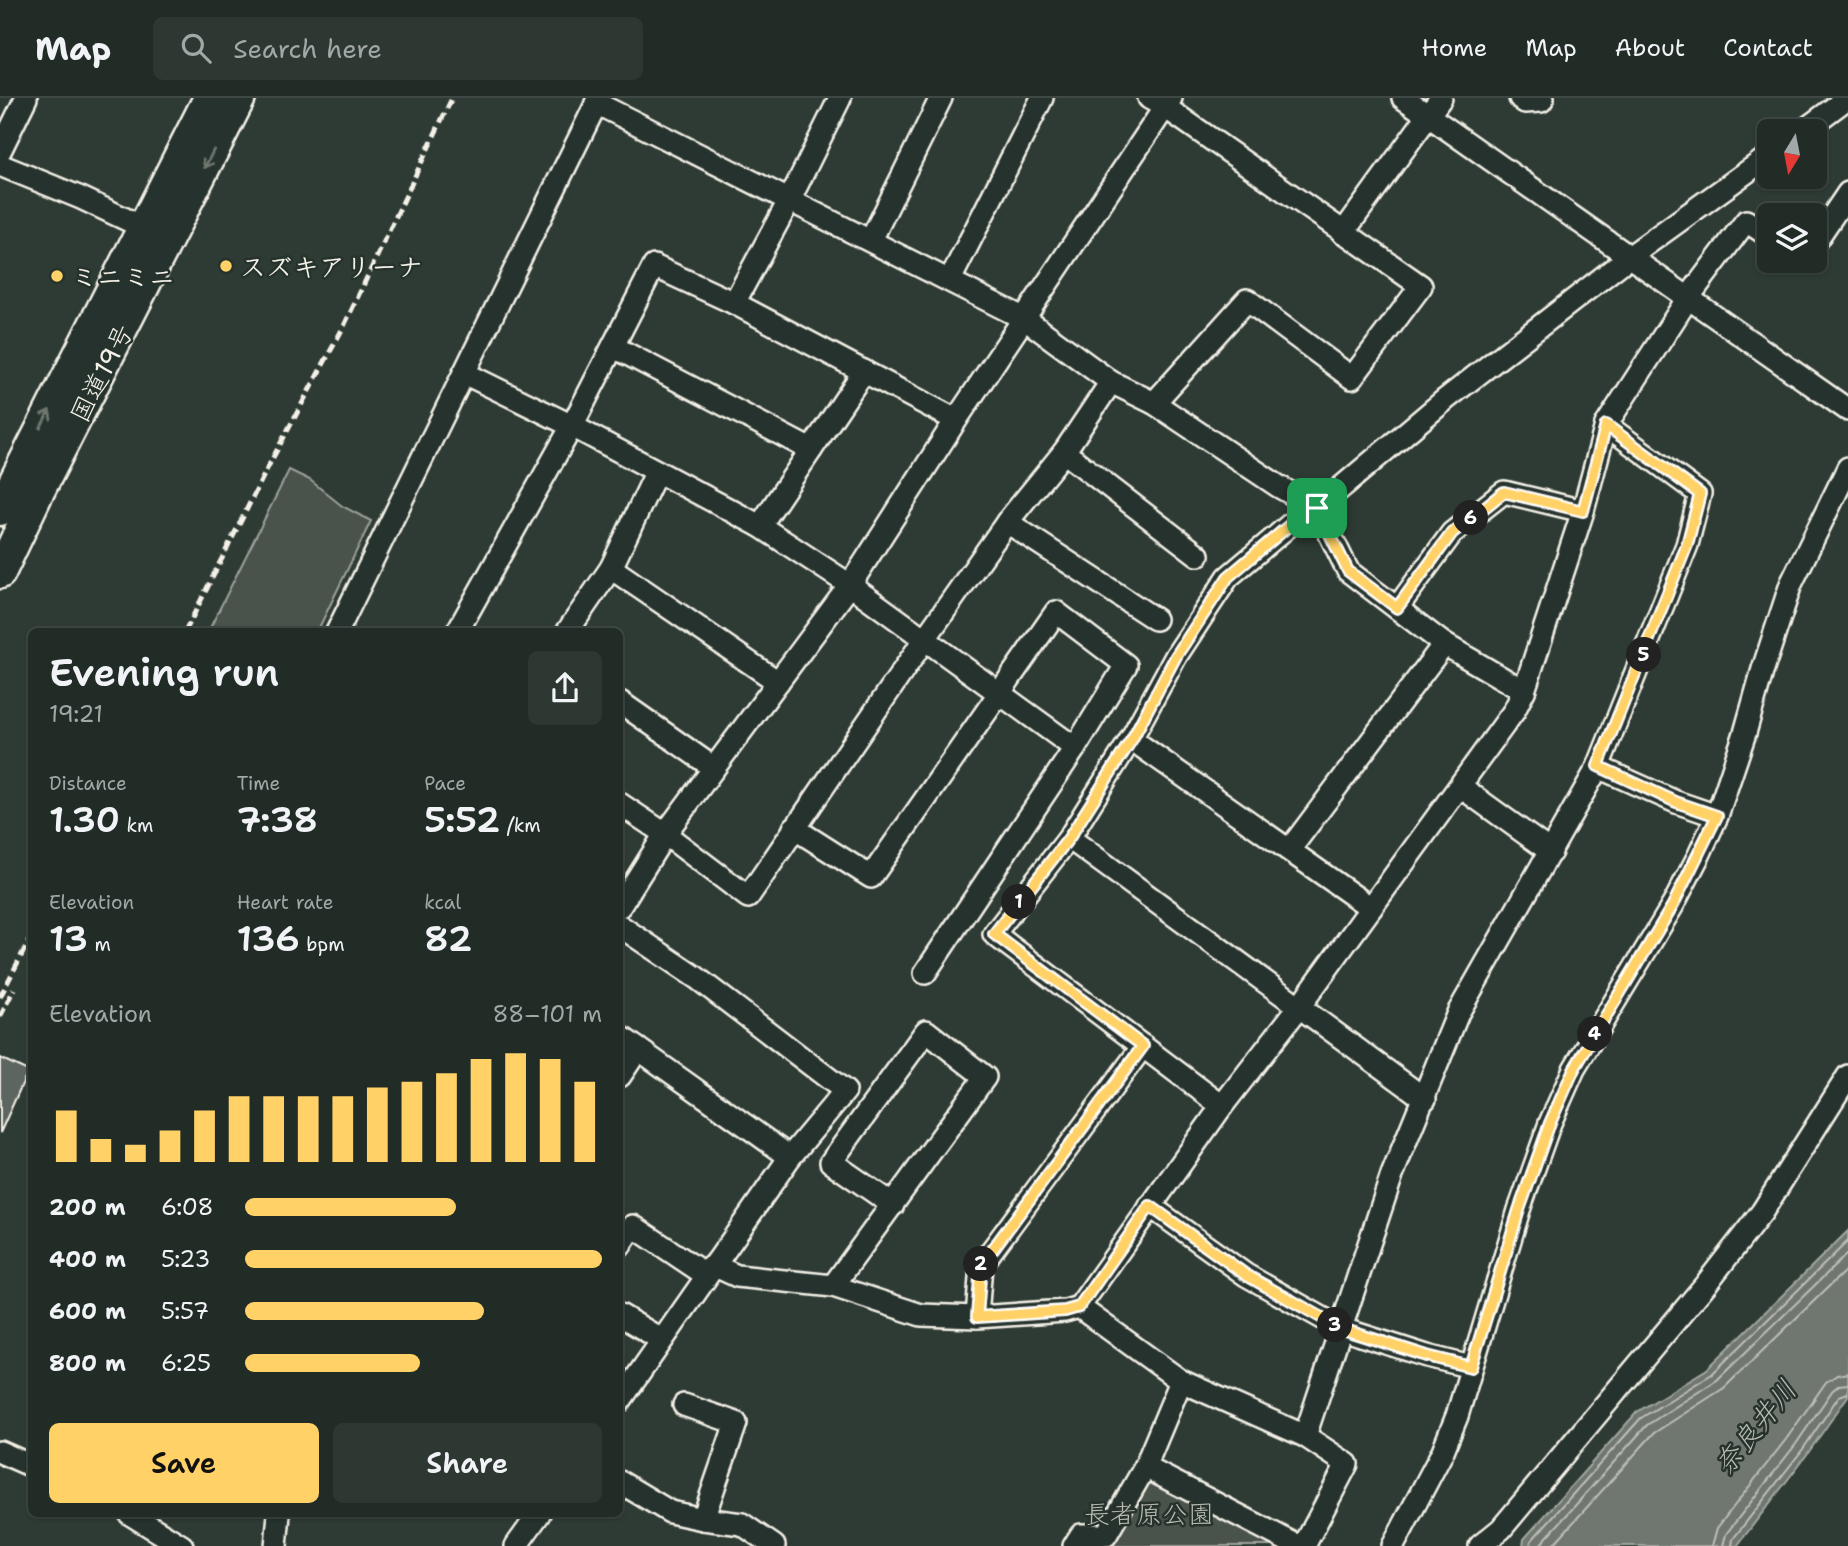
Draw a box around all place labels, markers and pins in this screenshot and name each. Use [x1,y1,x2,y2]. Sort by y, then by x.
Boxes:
place label: スズキアリーナ [240,249,423,284]
marker: スズキアリーナ [218,258,234,274]
place label: ミニミニ [71,259,175,294]
marker: ミニミニ [49,268,65,284]
pin [1287,478,1347,538]
pin: 6 [1454,500,1488,536]
pin: 5 [1626,638,1662,672]
pin: 1 [1002,884,1036,920]
pin: 4 [1578,1016,1612,1052]
pin: 2 [964,1246,998,1282]
pin: 3 [1318,1308,1352,1342]

